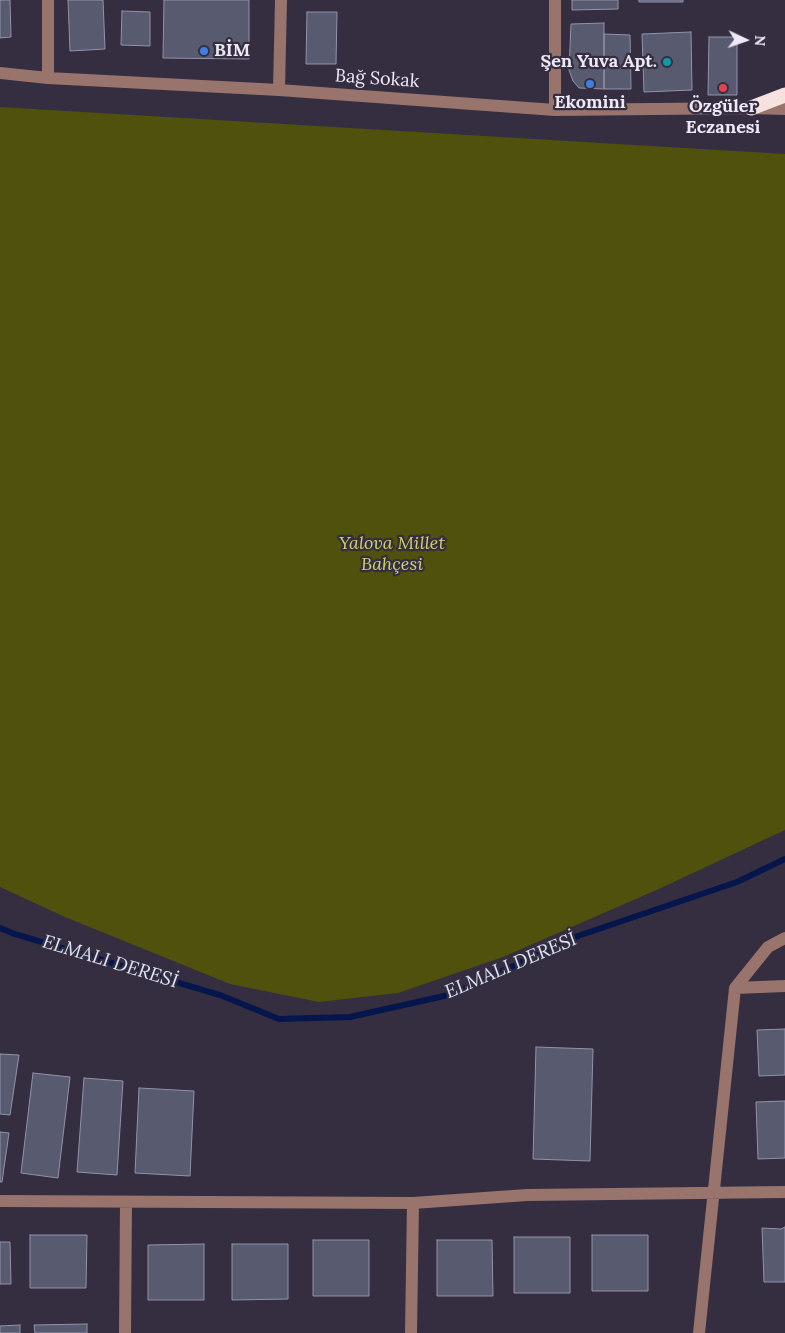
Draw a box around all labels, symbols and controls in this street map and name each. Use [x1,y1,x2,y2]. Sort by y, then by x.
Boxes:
north arrow [720,15,770,65]
text: N [751,35,769,47]
place label: BİM [214,40,250,62]
marker: BİM [198,45,210,57]
place label: Şen Yuva Apt. [540,51,657,73]
marker: Şen Yuva Apt. [661,56,673,68]
street label: Bağ Sokak [334,65,420,93]
marker: Ekomini [584,78,596,90]
marker: Özgüler Eczanesi [717,82,729,94]
place label: Ekomini [554,92,626,114]
place label: Özgüler Eczanesi [686,96,760,138]
park label: Yalova Millet Bahçesi [339,533,445,576]
water label: ELMALI DERESİ [442,928,580,1004]
water label: ELMALI DERESİ [39,931,181,993]

